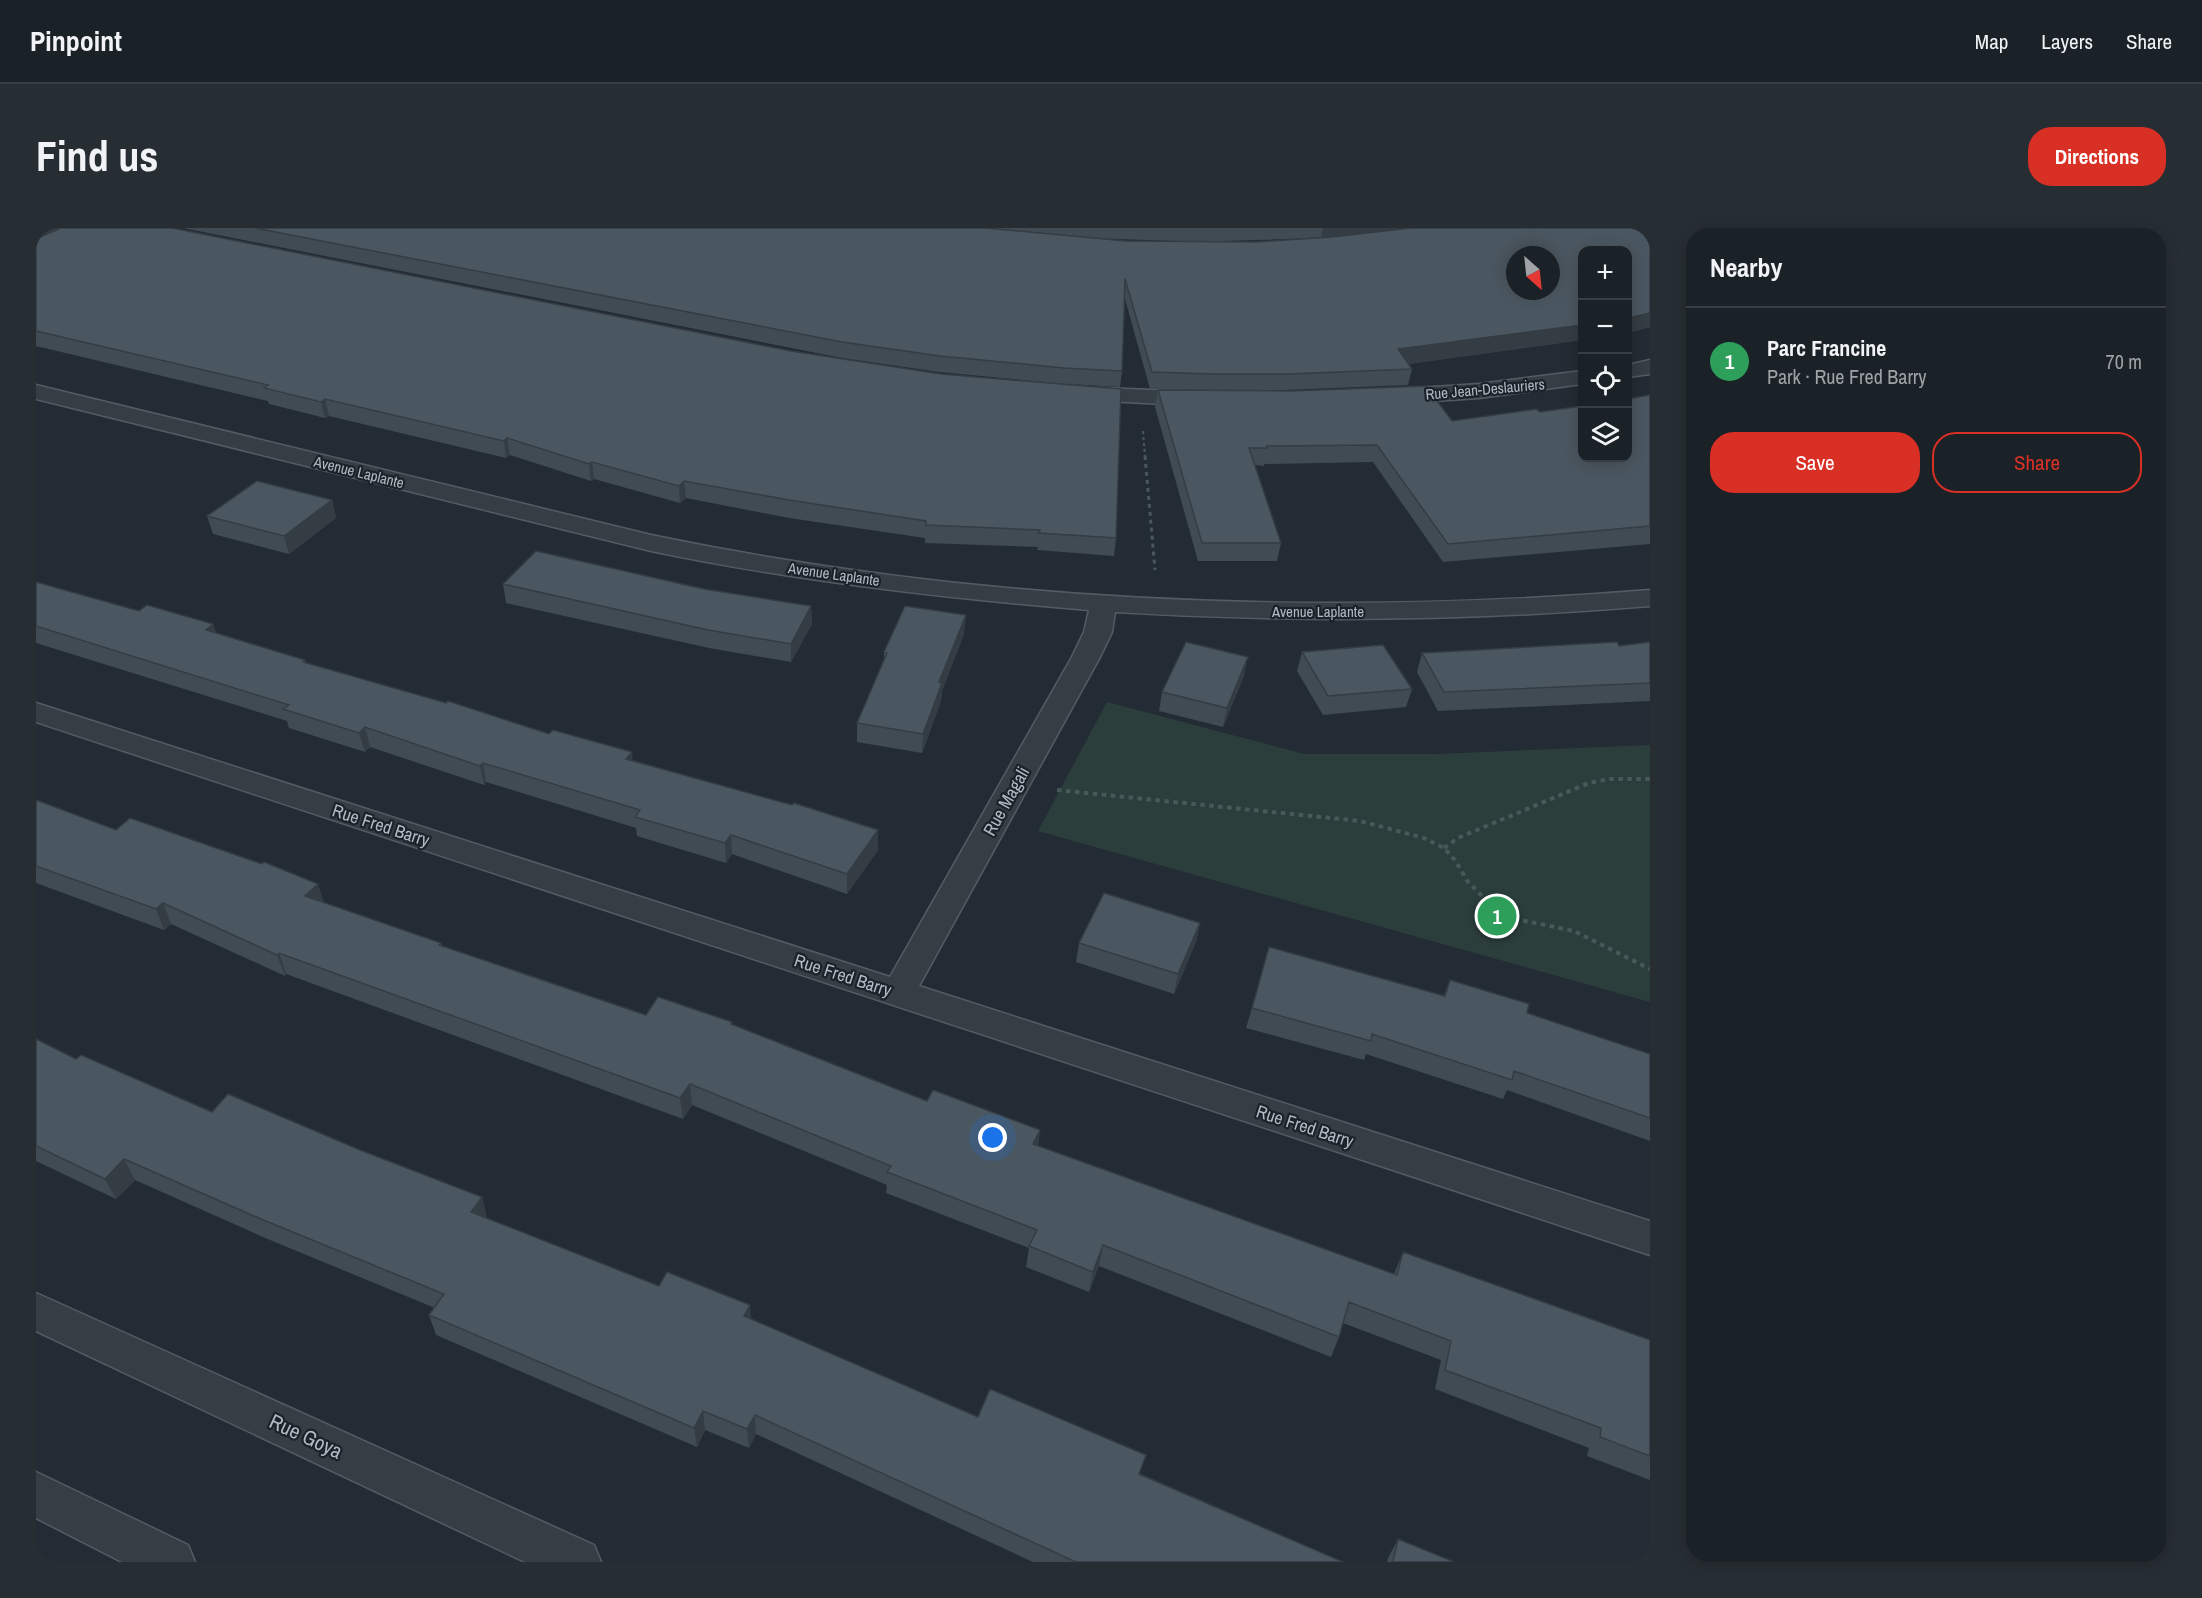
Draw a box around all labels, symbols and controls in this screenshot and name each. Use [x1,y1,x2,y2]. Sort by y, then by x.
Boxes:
text: Pinpoint [30,22,122,60]
text: Map [1975,27,2008,56]
text: Layers [2041,27,2093,56]
text: Share [2126,27,2172,56]
button: Directions [2028,127,2166,186]
text: Find us [36,128,158,184]
north arrow [1506,246,1560,300]
map controls [1578,246,1632,462]
button: + [1578,246,1632,300]
text: Nearby [1710,250,1782,285]
button: − [1578,300,1632,354]
text: Parc Francine [1767,333,1886,363]
text: 1 [1725,348,1734,375]
text: 70 m [2106,348,2142,375]
button: locate [1578,354,1632,408]
text: Park · Rue Fred Barry [1767,363,1927,390]
street label: Rue Jean-Deslauriers [1424,373,1546,405]
button: layers [1578,408,1632,462]
button: Save [1710,432,1920,493]
button: Share [1932,432,2142,493]
street label: Avenue Laplante [311,450,406,493]
street label: Avenue Laplante [786,557,881,591]
street label: Avenue Laplante [1271,601,1364,622]
street label: Rue Magali [977,762,1035,840]
street label: Rue Fred Barry [329,798,433,853]
pin: 1 [1478,894,1516,938]
street label: Rue Fred Barry [791,948,895,1003]
street label: Rue Fred Barry [1253,1099,1357,1154]
your location [978,1123,1007,1152]
street label: Rue Goya [265,1406,348,1466]

